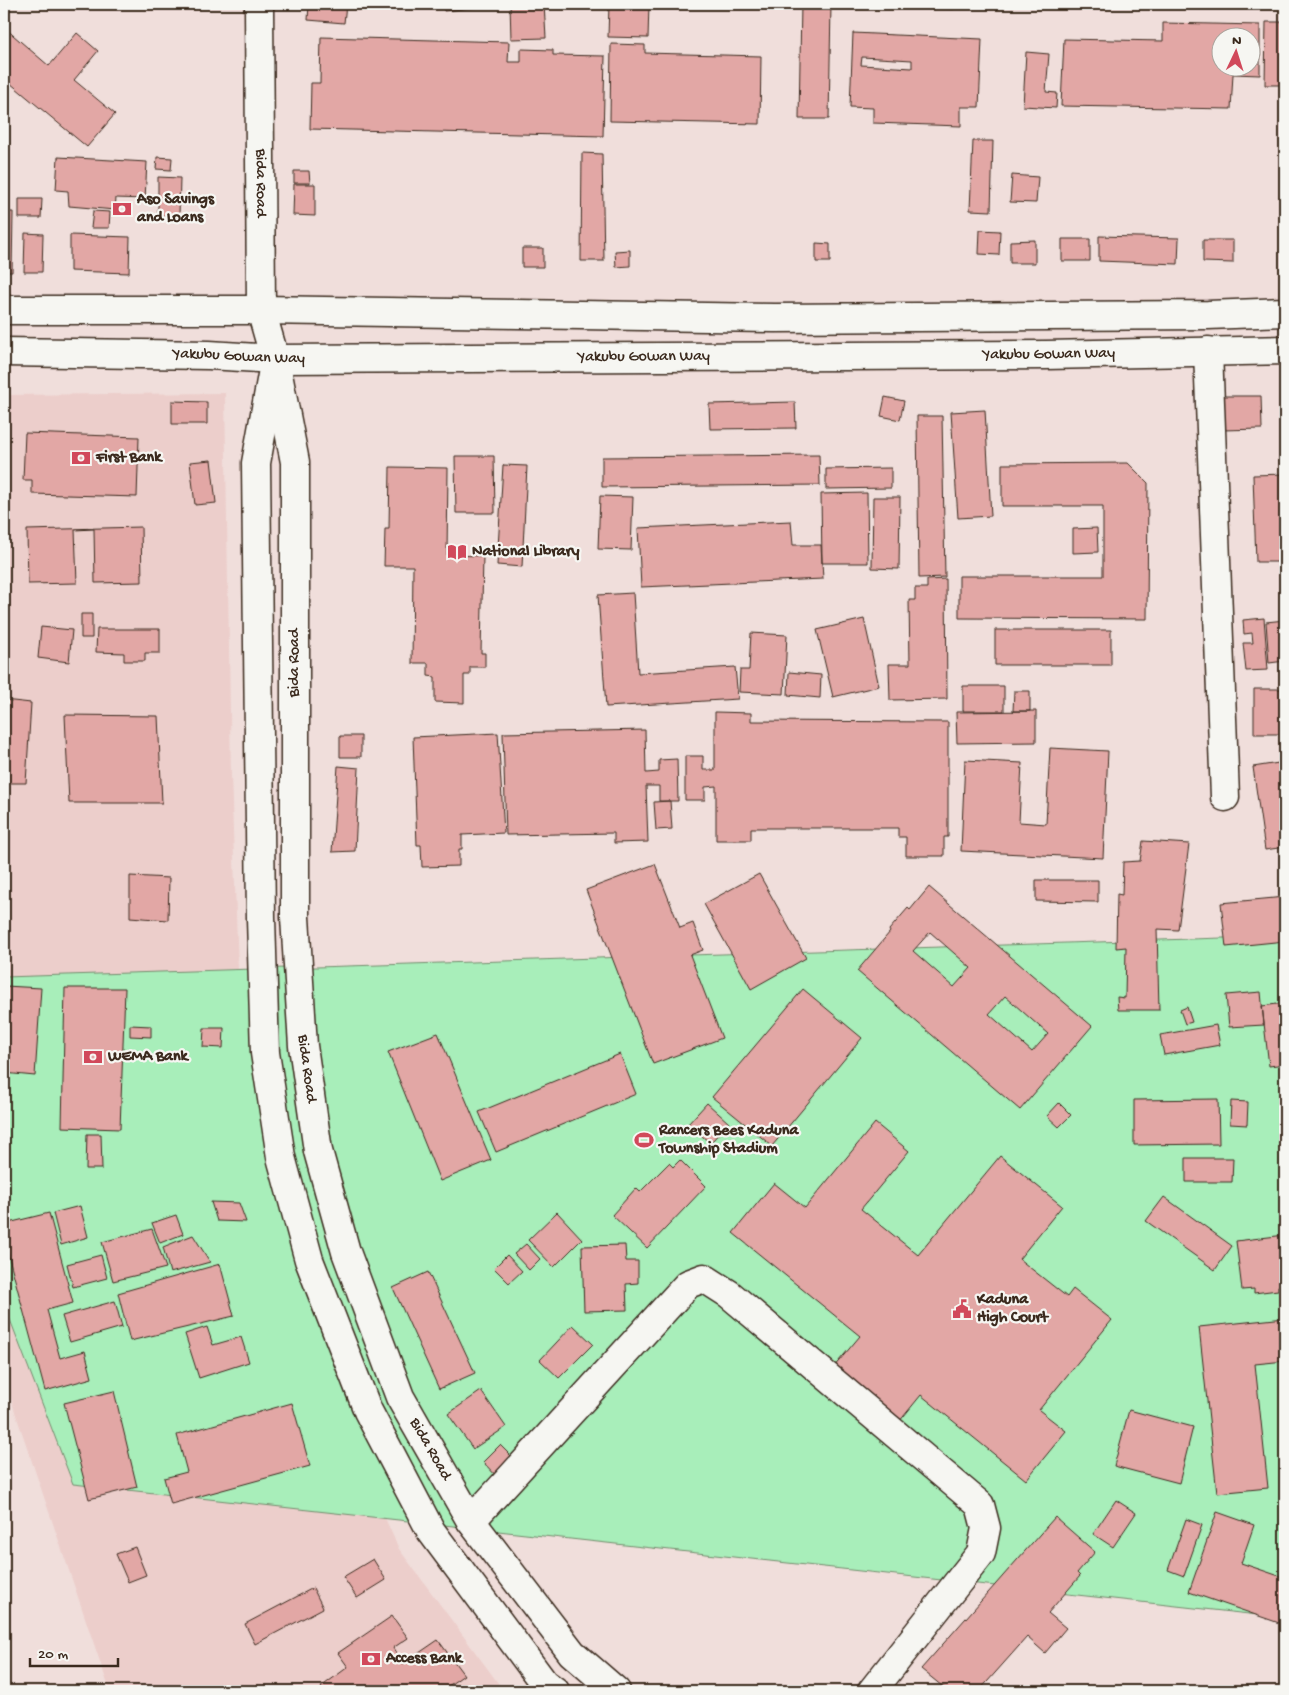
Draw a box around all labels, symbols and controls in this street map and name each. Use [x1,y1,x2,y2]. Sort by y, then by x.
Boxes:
north arrow [1212,28,1262,78]
text: N [1232,33,1242,50]
street label: Bida Road [250,148,270,219]
place label: Aso Savings and Loans [136,191,215,228]
bank icon: Aso Savings and Loans [111,198,133,220]
street label: Yakubu Gowan Way [981,344,1115,365]
street label: Yakubu Gowan Way [171,345,305,369]
street label: Yakubu Gowan Way [576,347,710,367]
bank icon: First Bank [70,447,92,469]
place label: First Bank [95,449,163,468]
library icon: National Library [446,541,468,563]
place label: National Library [472,543,579,562]
street label: Bida Road [286,627,305,698]
street label: Bida Road [293,1033,321,1106]
bank icon: WEMA Bank [82,1046,104,1068]
place label: WEMA Bank [107,1048,190,1067]
place label: Rancers Bees Kaduna Township Stadium [657,1122,799,1159]
sports icon: Rancers Bees Kaduna Township Stadium [633,1129,655,1151]
place label: Kaduna High Court [976,1291,1049,1328]
public building icon: Kaduna High Court [951,1298,973,1320]
street label: Bida Road [404,1414,456,1485]
scale bar [30,1635,118,1667]
text: 20 m [38,1646,68,1664]
bank icon: Access Bank [360,1648,382,1670]
place label: Access Bank [385,1650,464,1669]

